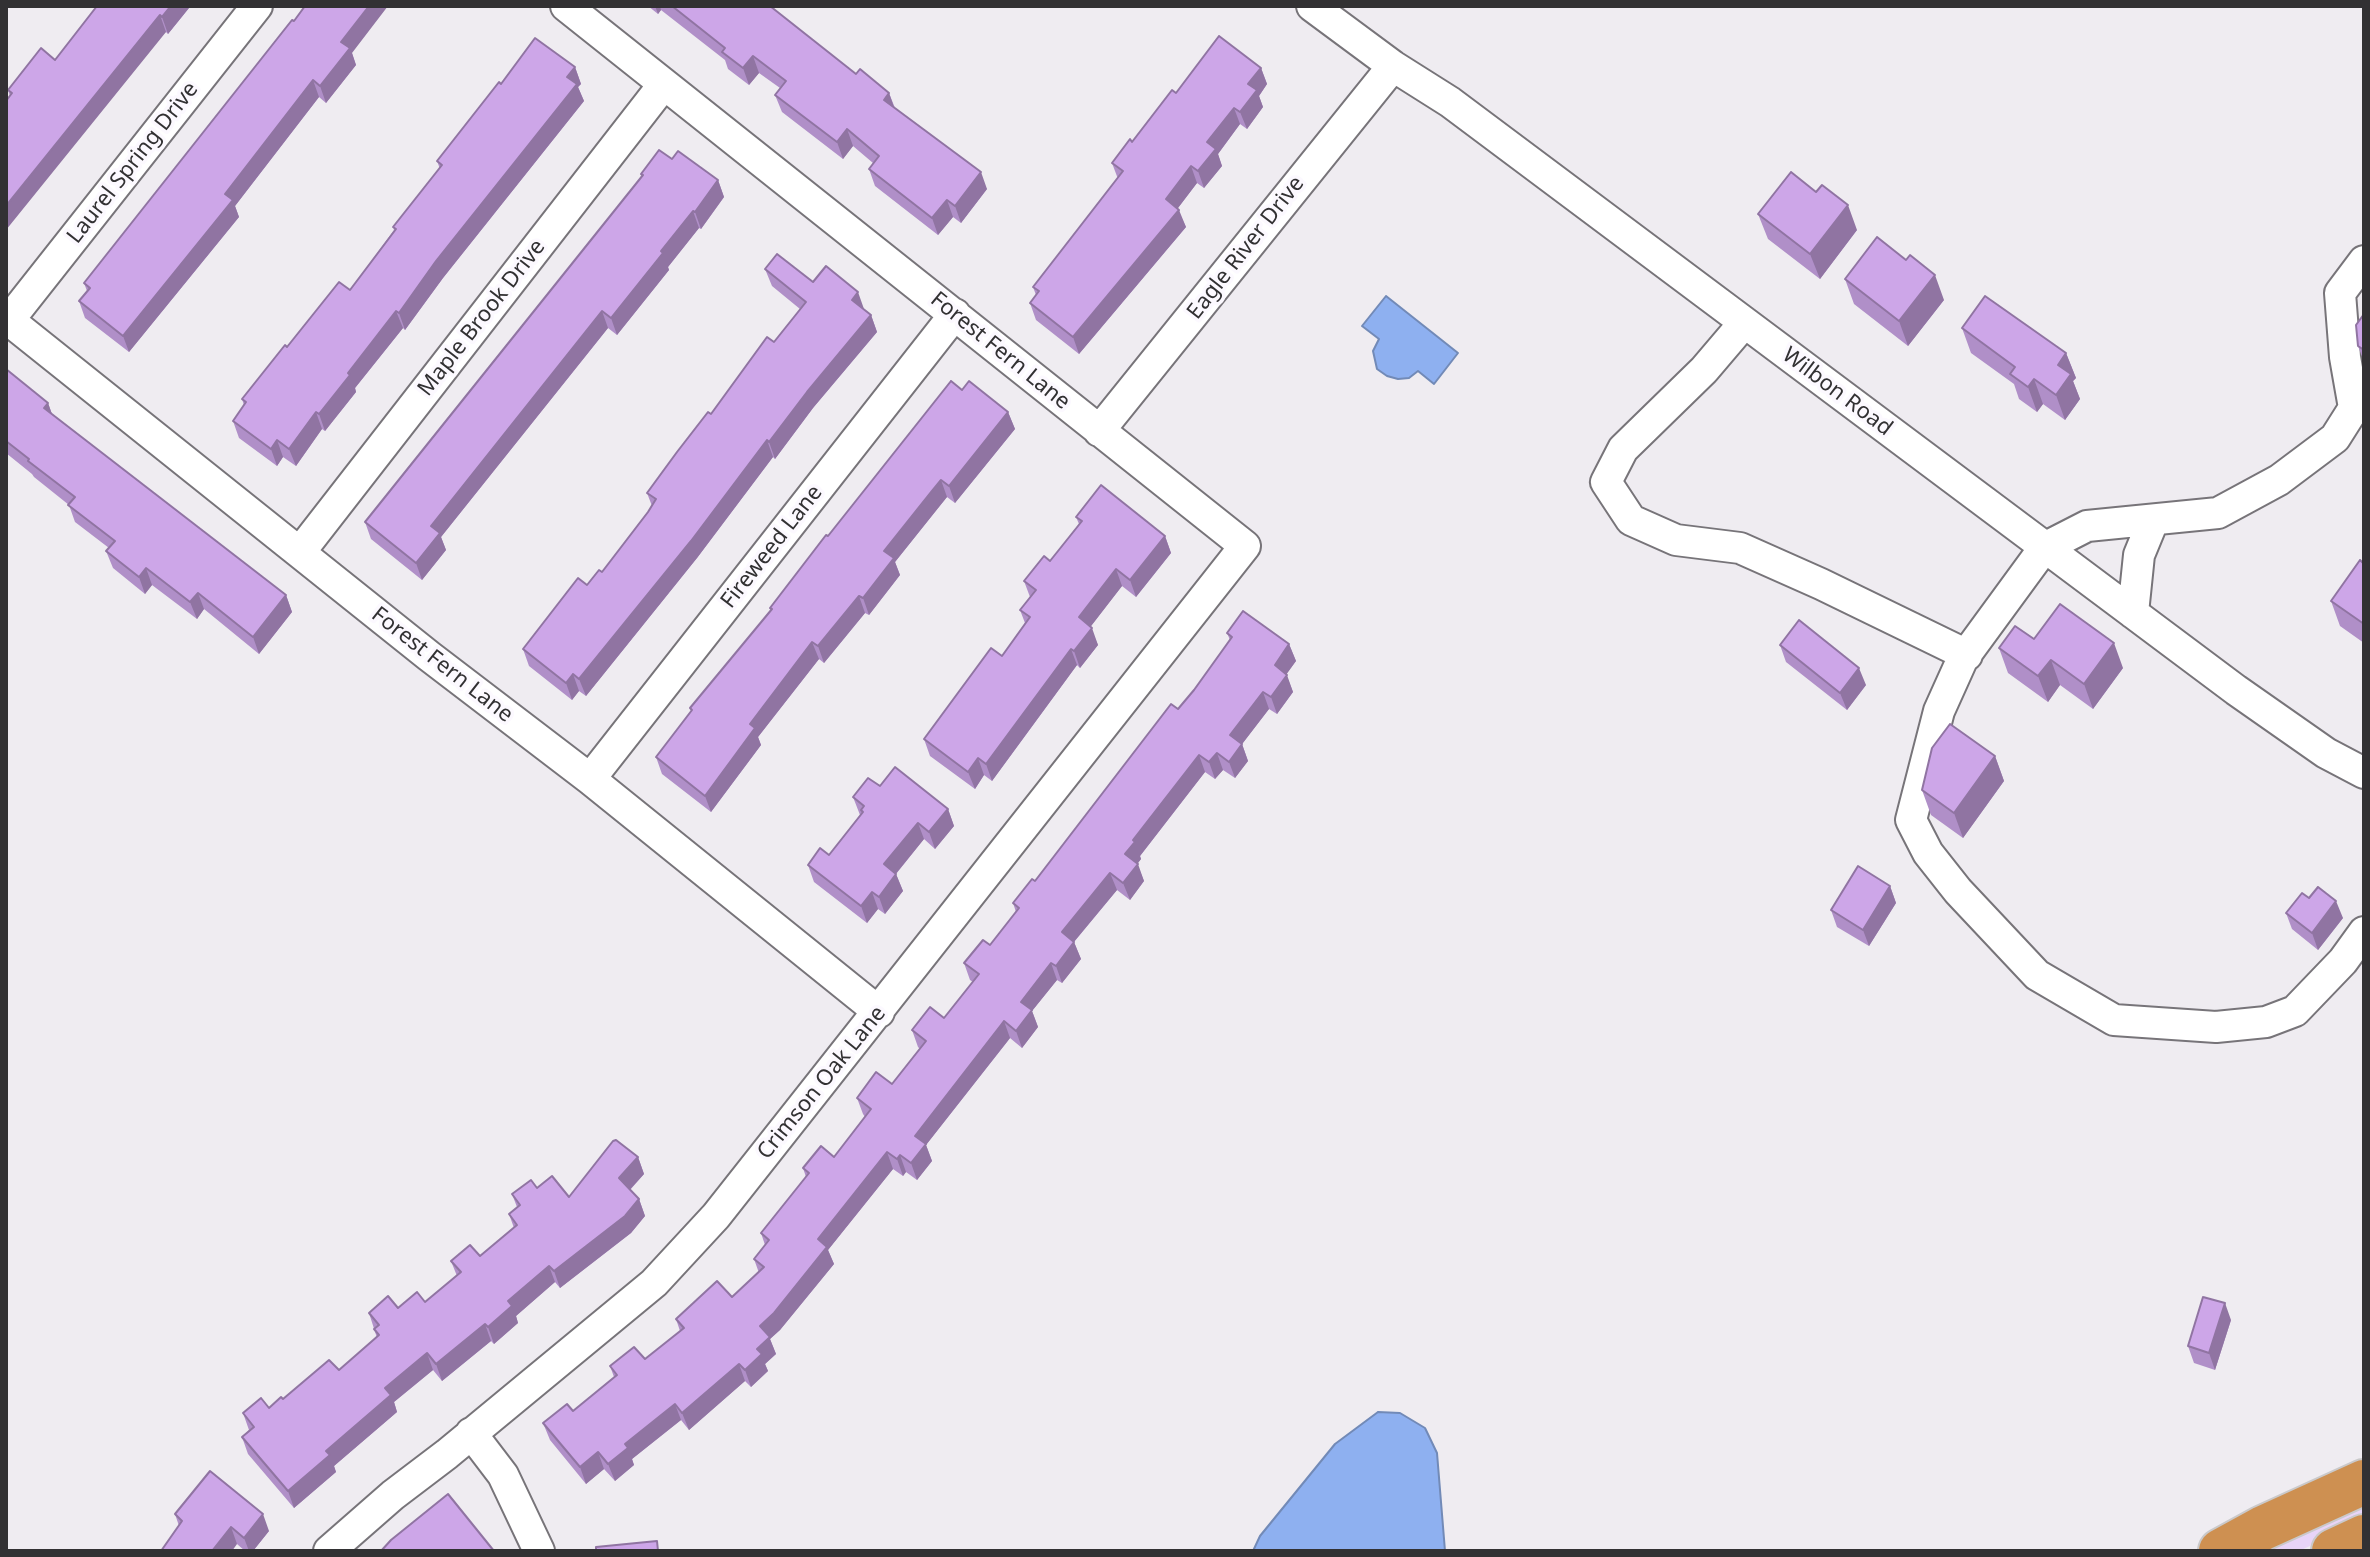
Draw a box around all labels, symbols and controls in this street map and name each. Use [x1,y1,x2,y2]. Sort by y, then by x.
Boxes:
street label: Laurel Spring Drive [62,77,204,249]
street label: Eagle River Drive [1182,171,1310,325]
street label: Maple Brook Drive [413,235,551,401]
street label: Forest Fern Lane [925,287,1075,415]
street label: Wilbon Road [1777,342,1897,442]
street label: Fireweed Lane [716,480,828,614]
street label: Forest Fern Lane [366,602,518,728]
street label: Crimson Oak Lane [752,1001,892,1165]

